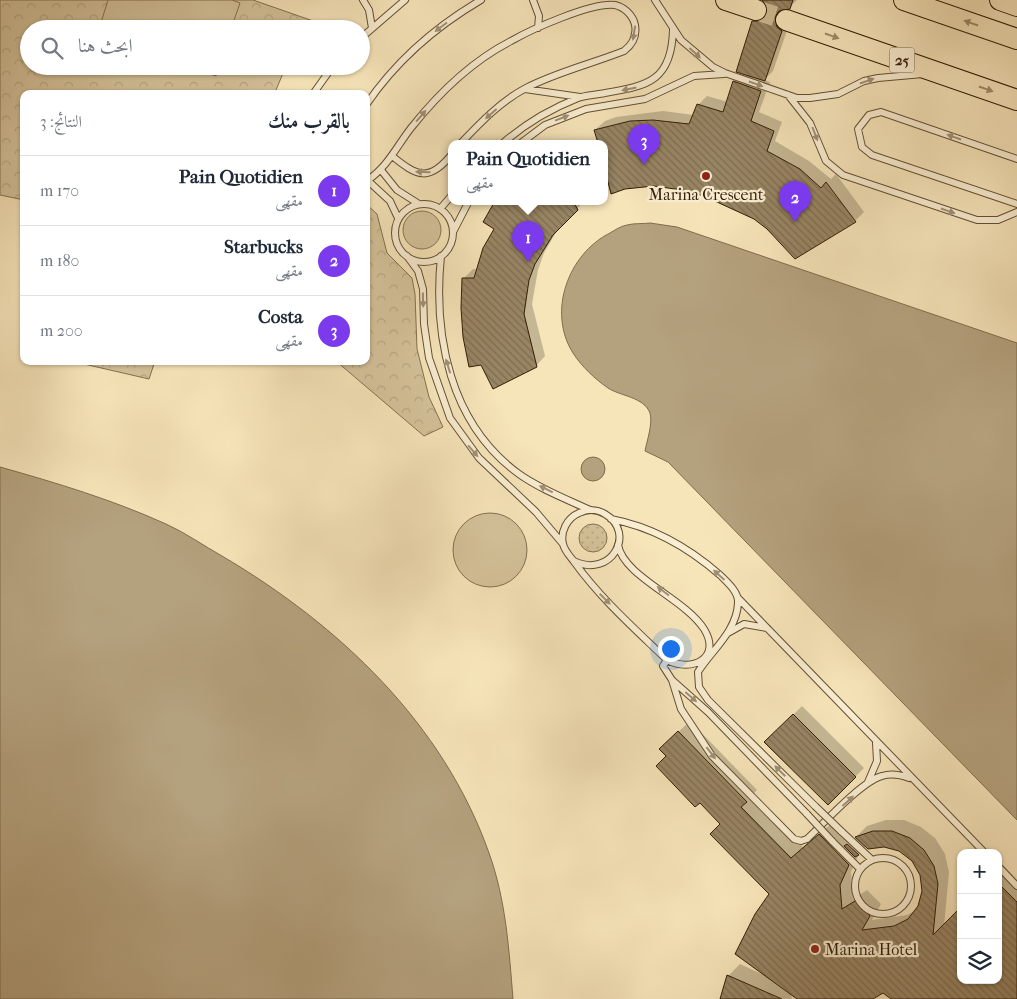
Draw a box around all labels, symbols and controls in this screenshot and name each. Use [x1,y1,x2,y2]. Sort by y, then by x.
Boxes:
one-way arrow [963,19,978,27]
search box [20,20,370,75]
one-way arrow [435,21,448,32]
one-way arrow [629,26,637,42]
one-way arrow [825,32,840,40]
icon: search [38,34,66,62]
text: ابحث هنا [78,35,133,57]
one-way arrow [688,47,701,58]
road number: 25 [890,48,914,72]
one-way arrow [860,77,875,85]
one-way arrow [749,80,764,88]
one-way arrow [620,86,636,94]
one-way arrow [978,86,993,93]
one-way arrow [485,108,497,120]
text: بالقرب منك [268,109,350,133]
one-way arrow [415,111,427,123]
text: النتائج: 3 [40,112,82,131]
one-way arrow [555,114,570,121]
pin: 3 [628,124,660,165]
one-way arrow [811,127,819,141]
one-way arrow [947,133,962,140]
popup [448,140,608,205]
text: Pain Quotidien [466,148,590,170]
text: Pain Quotidien [179,166,303,188]
one-way arrow [415,168,431,176]
marker: Marina Crescent [700,170,712,182]
text: مقهى [466,173,494,192]
text: 170 m [40,181,79,200]
text: 1 [331,181,337,200]
pin: 2 [779,181,811,222]
place label: Marina Crescent [649,185,764,204]
text: مقهى [275,191,303,210]
one-way arrow [940,208,955,215]
pin: 1 [512,221,544,262]
text: Starbucks [224,236,303,258]
text: 180 m [40,251,79,270]
text: 2 [330,251,338,270]
text: مقهى [275,261,303,280]
one-way arrow [420,293,428,309]
text: Costa [258,306,303,328]
text: 200 m [40,321,83,340]
text: 3 [331,321,337,340]
text: مقهى [275,331,303,350]
one-way arrow [443,359,451,374]
one-way arrow [467,445,479,457]
one-way arrow [539,485,553,493]
one-way arrow [714,569,726,581]
one-way arrow [656,586,670,596]
one-way arrow [599,592,611,604]
your location [658,636,684,662]
one-way arrow [684,691,697,702]
one-way arrow [706,746,717,759]
one-way arrow [774,766,786,778]
one-way arrow [841,795,853,807]
map controls [957,849,1002,984]
button: + [957,849,1002,894]
button: − [957,894,1002,939]
button: layers [957,939,1002,984]
place label: Marina Hotel [825,940,918,959]
marker: Marina Hotel [809,943,821,955]

